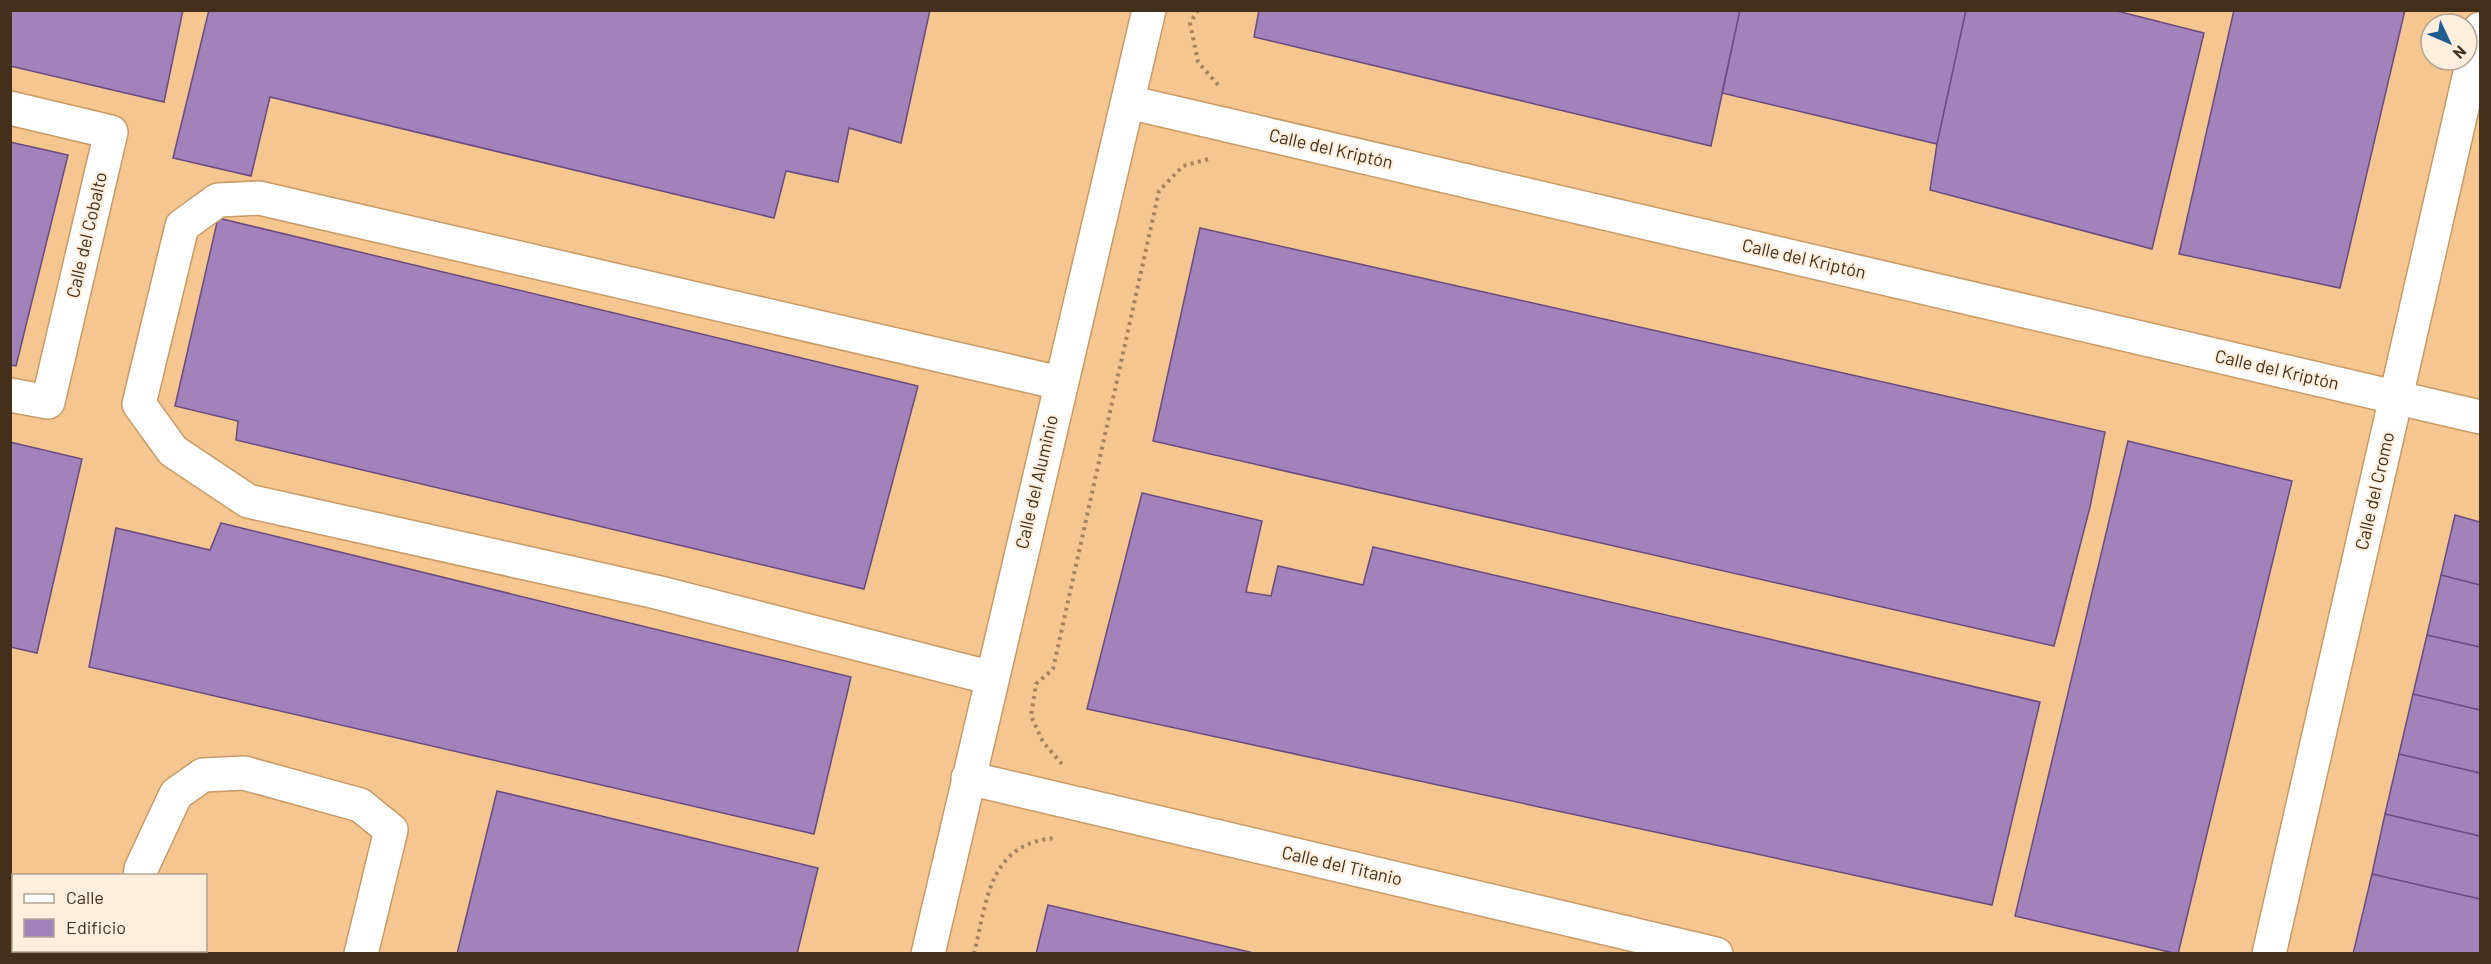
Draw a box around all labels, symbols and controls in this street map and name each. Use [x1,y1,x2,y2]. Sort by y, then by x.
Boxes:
north arrow [2419,12,2479,72]
text: N [2450,42,2471,63]
street label: Calle del Kriptón [1267,123,1395,173]
street label: Calle del Cobalto [61,170,111,300]
street label: Calle del Kriptón [1740,233,1868,283]
street label: Calle del Kriptón [2213,344,2341,394]
street label: Calle del Aluminio [1010,413,1062,551]
street label: Calle del Cromo [2350,430,2398,552]
street label: Calle del Titanio [1280,840,1405,890]
legend [12,874,207,952]
text: Calle [66,886,104,908]
text: Edificio [66,916,126,938]

